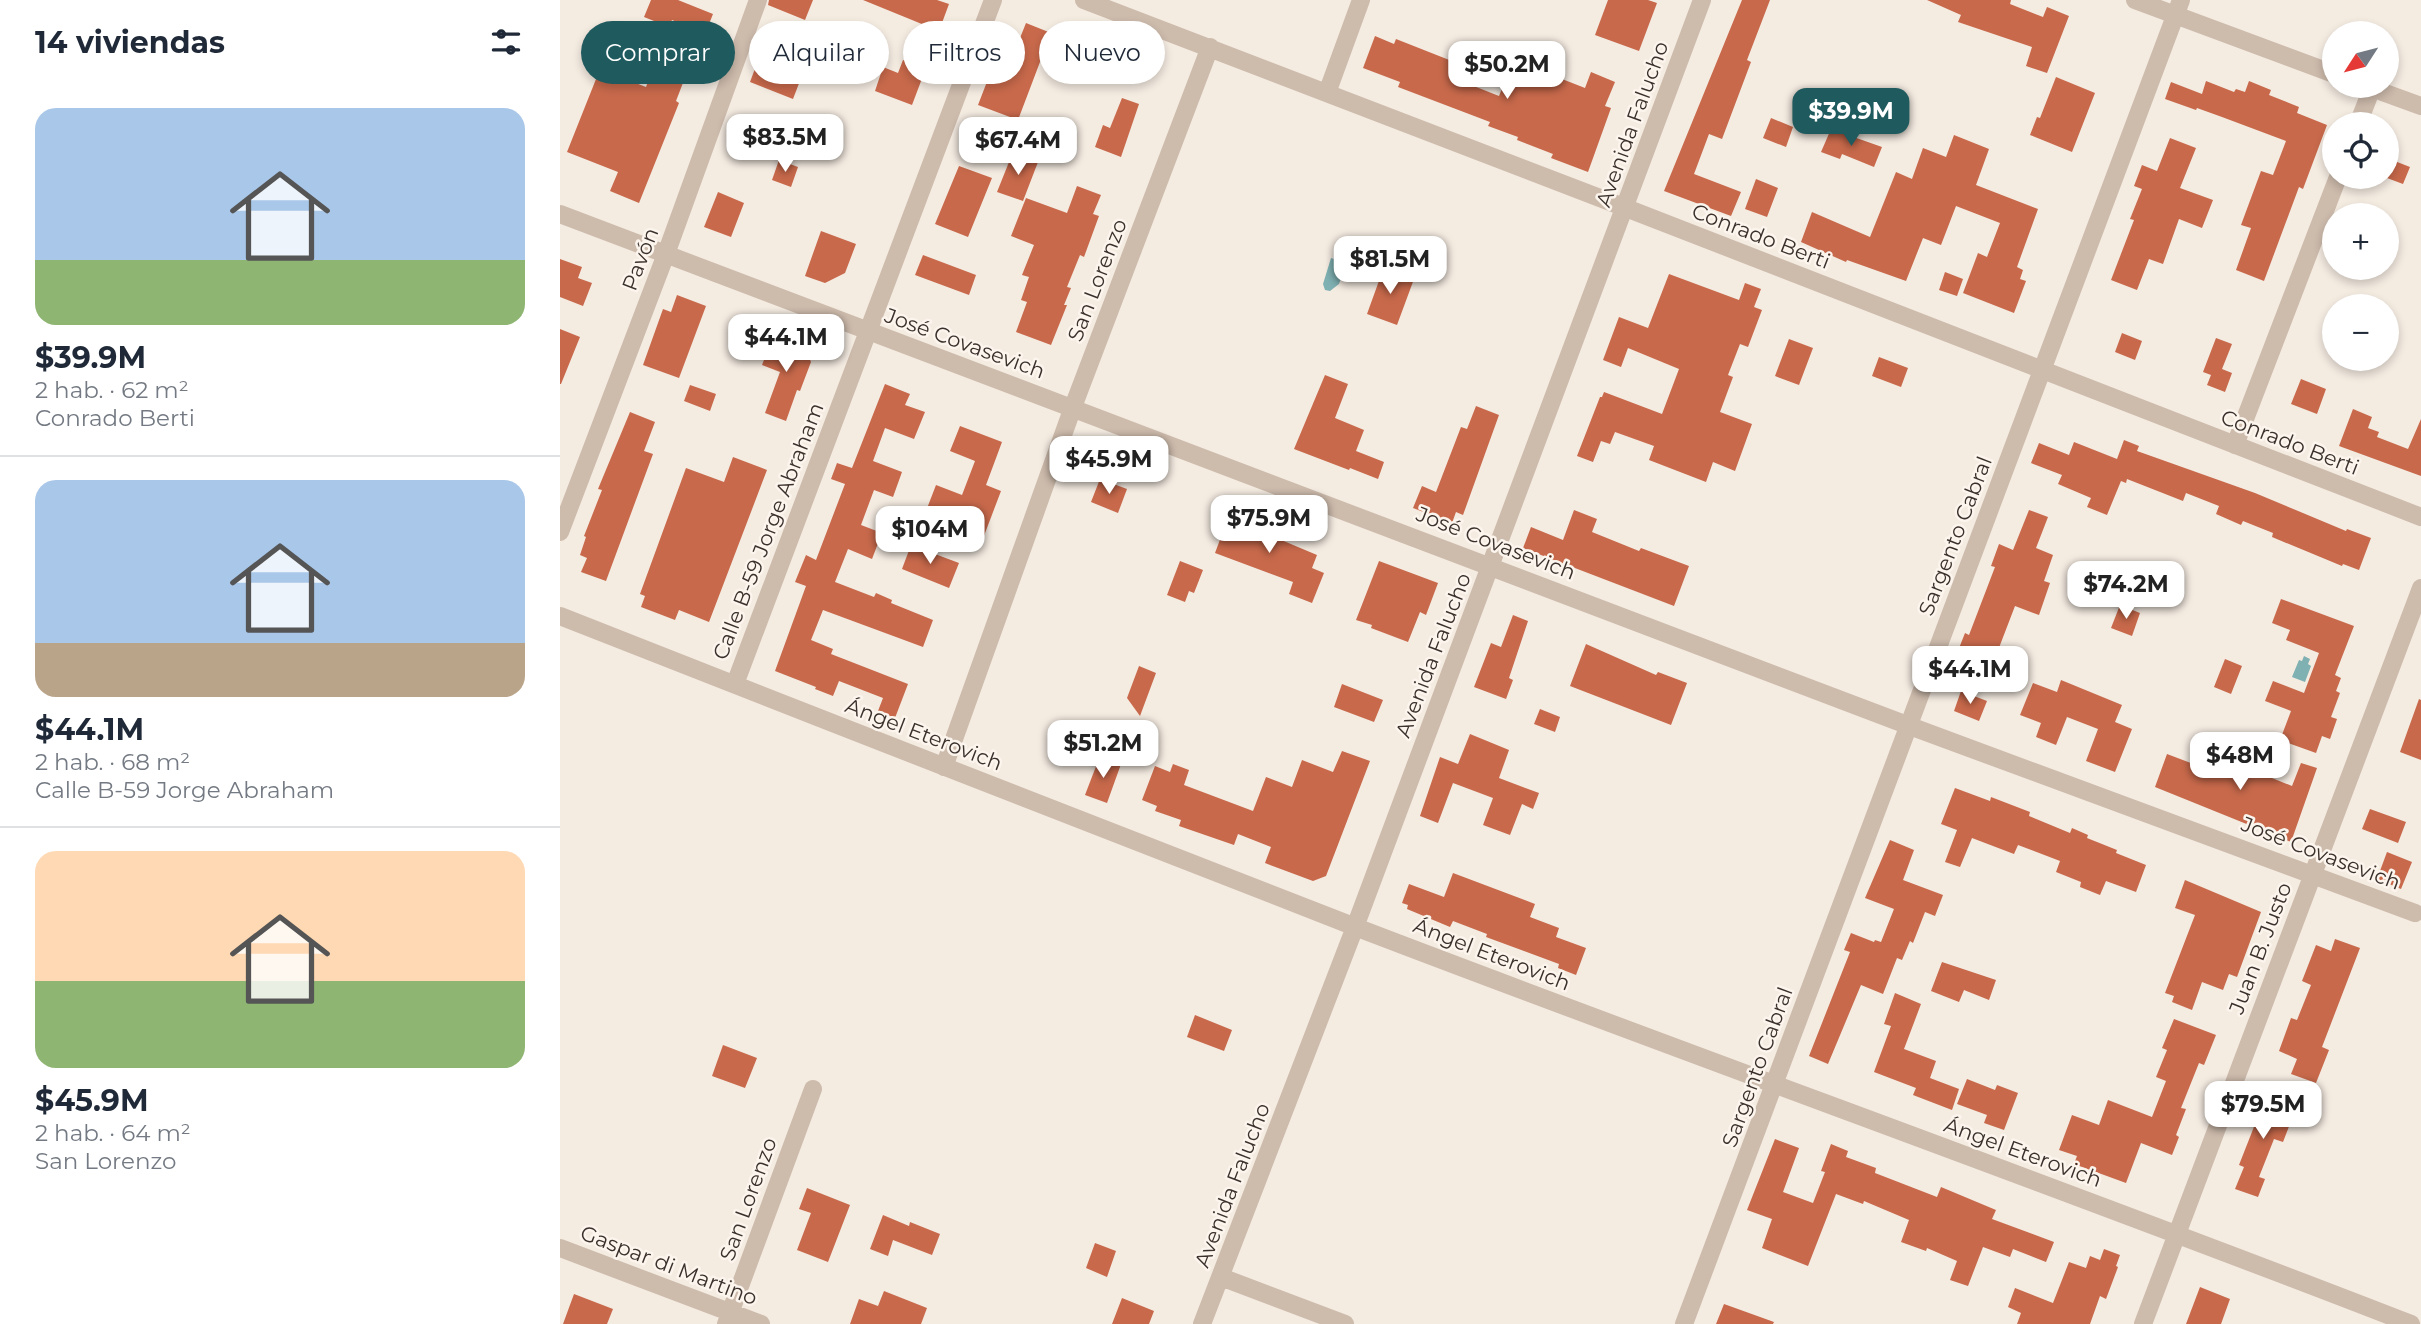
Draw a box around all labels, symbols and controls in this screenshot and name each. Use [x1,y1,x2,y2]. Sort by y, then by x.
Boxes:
chip: Comprar [581,21,735,84]
chip: Alquilar [749,21,889,84]
chip: Filtros [903,21,1025,84]
chip: Nuevo [1039,21,1165,84]
north arrow [2322,21,2399,98]
map controls [2322,21,2399,371]
icon: filters [487,23,525,61]
text: 14 viviendas [35,24,225,61]
street label: Avenida Falucho [1590,38,1674,210]
pin: $50.2M [1450,42,1564,101]
text: $50.2M [1464,50,1550,78]
pin: $39.9M [1794,88,1908,148]
text: $39.9M [1808,97,1894,125]
button: locate [2322,112,2399,189]
pin: $83.5M [728,114,842,174]
pin: $67.4M [961,118,1075,177]
text: $83.5M [742,123,828,151]
text: $67.4M [975,126,1061,154]
icon: home [217,153,343,279]
street label: Conrado Berti [1688,198,1834,274]
button: + [2322,203,2399,280]
street label: San Lorenzo [1062,215,1132,345]
street label: Pavón [617,224,663,294]
pin: $81.5M [1333,236,1447,296]
text: $81.5M [1350,245,1430,273]
button: − [2322,294,2399,371]
street label: José Covasevich [881,302,1048,384]
pin: $44.1M [729,314,843,374]
text: $44.1M [744,323,828,351]
text: $39.9M [35,339,146,376]
text: 2 hab. · 62 m² [35,376,189,404]
street label: Calle B-59 Jorge Abraham [707,399,829,663]
text: Conrado Berti [35,404,195,432]
street label: Conrado Berti [2217,404,2363,480]
pin: $45.9M [1052,436,1166,496]
text: $45.9M [1065,445,1153,473]
street label: Sargento Cabral [1913,453,1997,619]
pin: $75.9M [1212,496,1326,555]
street label: José Covasevich [1412,501,1579,585]
text: $75.9M [1227,504,1311,532]
pin: $104M [881,506,979,566]
text: $104M [892,515,968,543]
icon: home [217,525,343,651]
pin: $74.2M [2069,562,2183,621]
street label: Avenida Falucho [1390,569,1476,741]
text: $74.2M [2083,570,2169,598]
pin: $44.1M [1913,646,2027,706]
text: $44.1M [1928,655,2012,683]
street label: Ángel Eterovich [842,693,1006,775]
text: $44.1M [35,711,144,748]
pin: $51.2M [1046,720,1160,780]
text: $51.2M [1063,729,1143,757]
pin: $48M [2199,732,2281,792]
text: $48M [2206,741,2274,769]
text: 2 hab. · 68 m² [35,748,190,776]
text: Calle B-59 Jorge Abraham [35,776,334,804]
street label: José Covasevich [2237,811,2404,895]
street label: Juan B. Justo [2223,879,2297,1018]
icon: home [217,896,343,1022]
street label: Ángel Eterovich [1410,913,1574,995]
street label: Sargento Cabral [1716,984,1798,1150]
text: $45.9M [35,1082,149,1119]
pin: $79.5M [2206,1082,2320,1141]
text: $79.5M [2221,1090,2305,1118]
street label: Avenida Falucho [1189,1099,1275,1271]
street label: Ángel Eterovich [1941,1112,2105,1192]
text: 2 hab. · 64 m² [35,1119,191,1147]
street label: San Lorenzo [714,1134,782,1264]
text: San Lorenzo [35,1147,176,1175]
street label: Gaspar di Martino [577,1220,761,1310]

